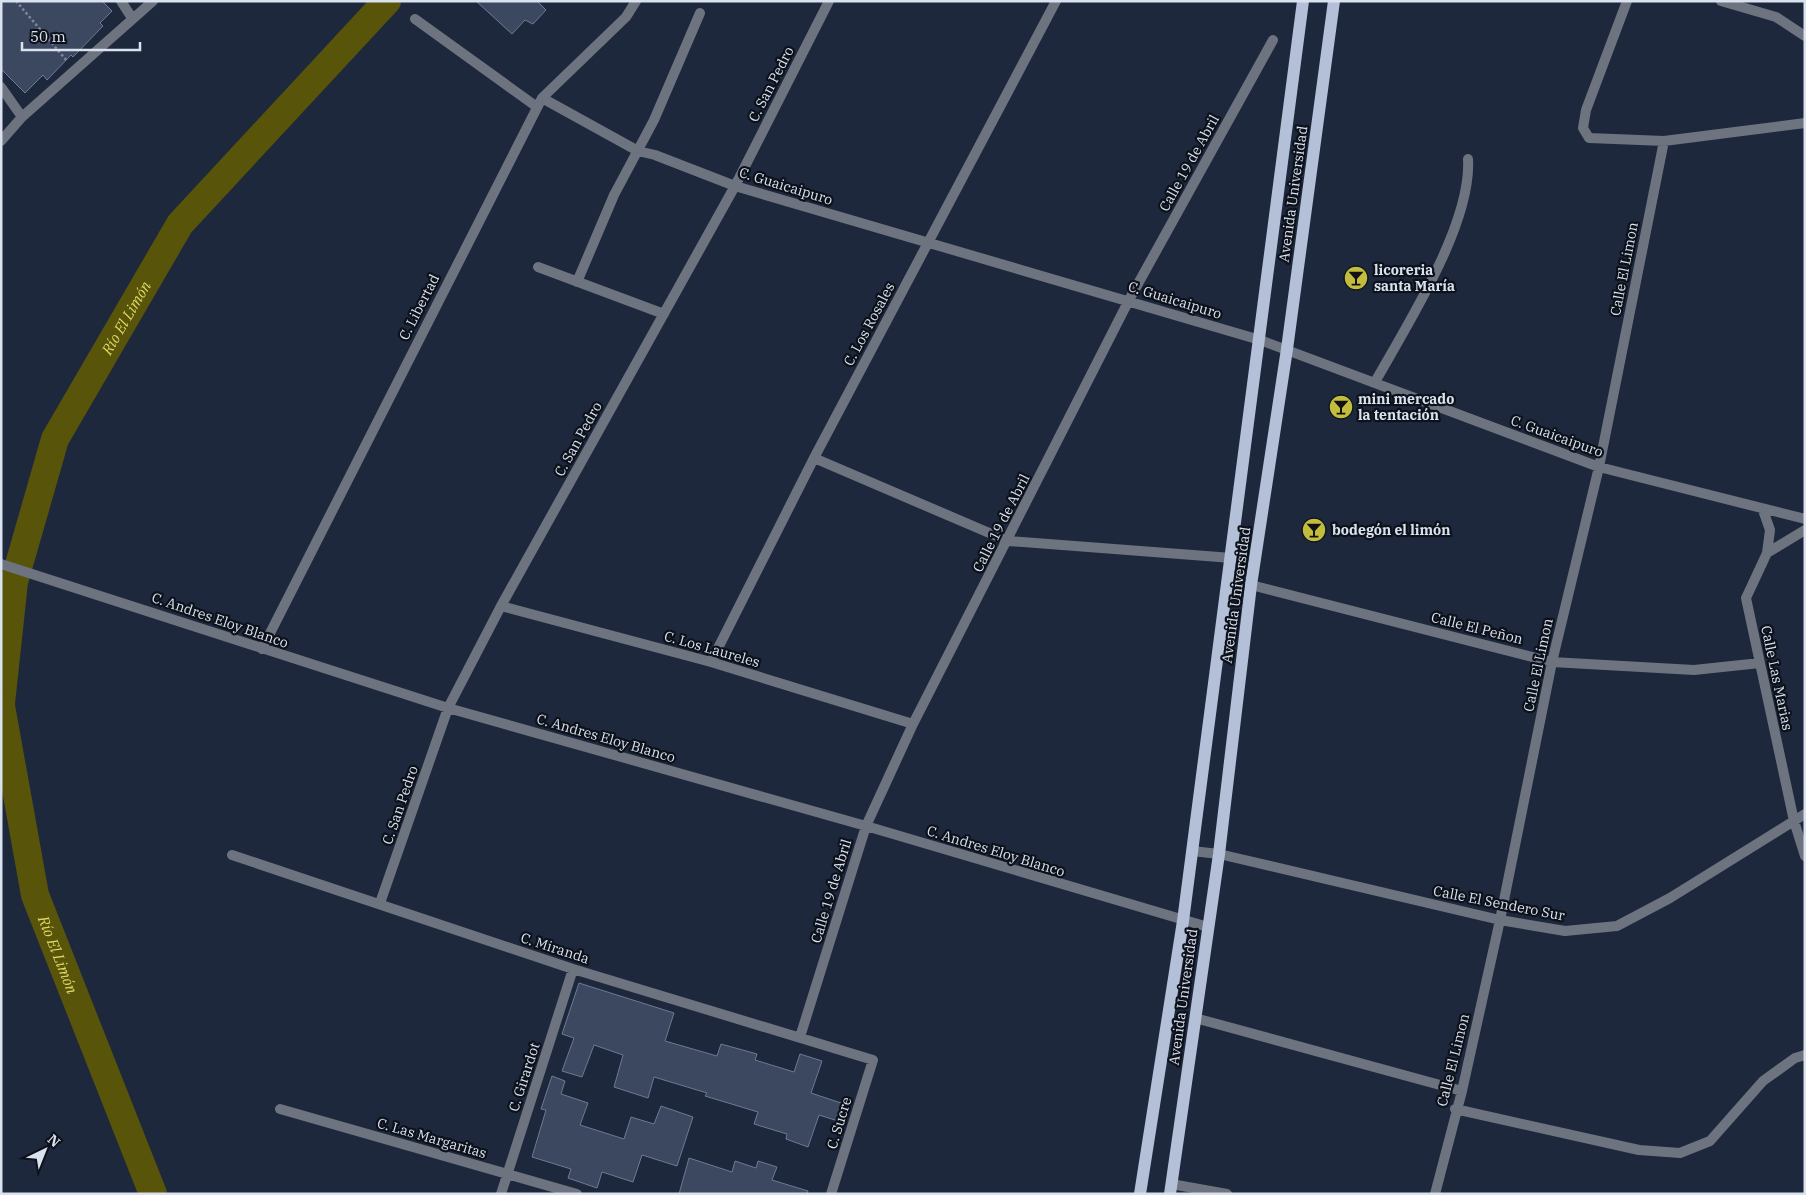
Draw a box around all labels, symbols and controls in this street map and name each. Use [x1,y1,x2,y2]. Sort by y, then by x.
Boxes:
scale bar [22,20,140,52]
text: 50 m [30,27,66,46]
street label: C. San Pedro [744,43,798,125]
street label: Calle 19 de Abril [1155,111,1223,215]
street label: Avenida Universidad [1275,124,1312,263]
street label: C. Guaicaipuro [737,163,835,209]
street label: Calle El Limon [1606,221,1642,317]
place label: licoreria santa María [1374,261,1455,295]
bar icon: licoreria santa María [1343,265,1369,291]
street label: C. Libertad [395,271,444,343]
water label: Río El Limón [96,277,155,359]
street label: C. Guaicaipuro [1126,277,1224,323]
street label: C. Los Rosales [839,279,899,369]
place label: mini mercado la tentación [1358,390,1454,424]
bar icon: mini mercado la tentación [1328,394,1354,420]
street label: C. San Pedro [550,399,606,479]
street label: C. Guaicaipuro [1508,411,1606,461]
street label: Calle 19 de Abril [969,471,1033,575]
bar icon: bodegón el limón [1301,517,1327,543]
place label: bodegón el limón [1332,521,1450,539]
street label: Avenida Universidad [1218,525,1255,664]
street label: C. Andres Eloy Blanco [149,588,291,652]
street label: Calle El Peñon [1429,608,1525,648]
street label: Calle El Limon [1519,617,1557,713]
street label: Calle Las Marias [1757,624,1797,732]
street label: C. Los Laureles [662,627,762,671]
street label: C. Andres Eloy Blanco [535,710,677,766]
street label: C. San Pedro [378,763,422,847]
street label: C. Andres Eloy Blanco [925,821,1067,881]
street label: Calle 19 de Abril [807,837,855,945]
street label: Calle El Sendero Sur [1432,881,1567,925]
water label: Río El Limón [34,912,83,997]
street label: Avenida Universidad [1165,927,1202,1066]
street label: C. Miranda [518,928,592,968]
street label: Calle El Limon [1433,1012,1473,1108]
street label: C. Girardot [504,1040,544,1114]
street label: C. Sucre [823,1095,855,1151]
street label: C. Las Margaritas [375,1114,489,1162]
north arrow [20,1125,70,1175]
text: N [44,1130,64,1151]

